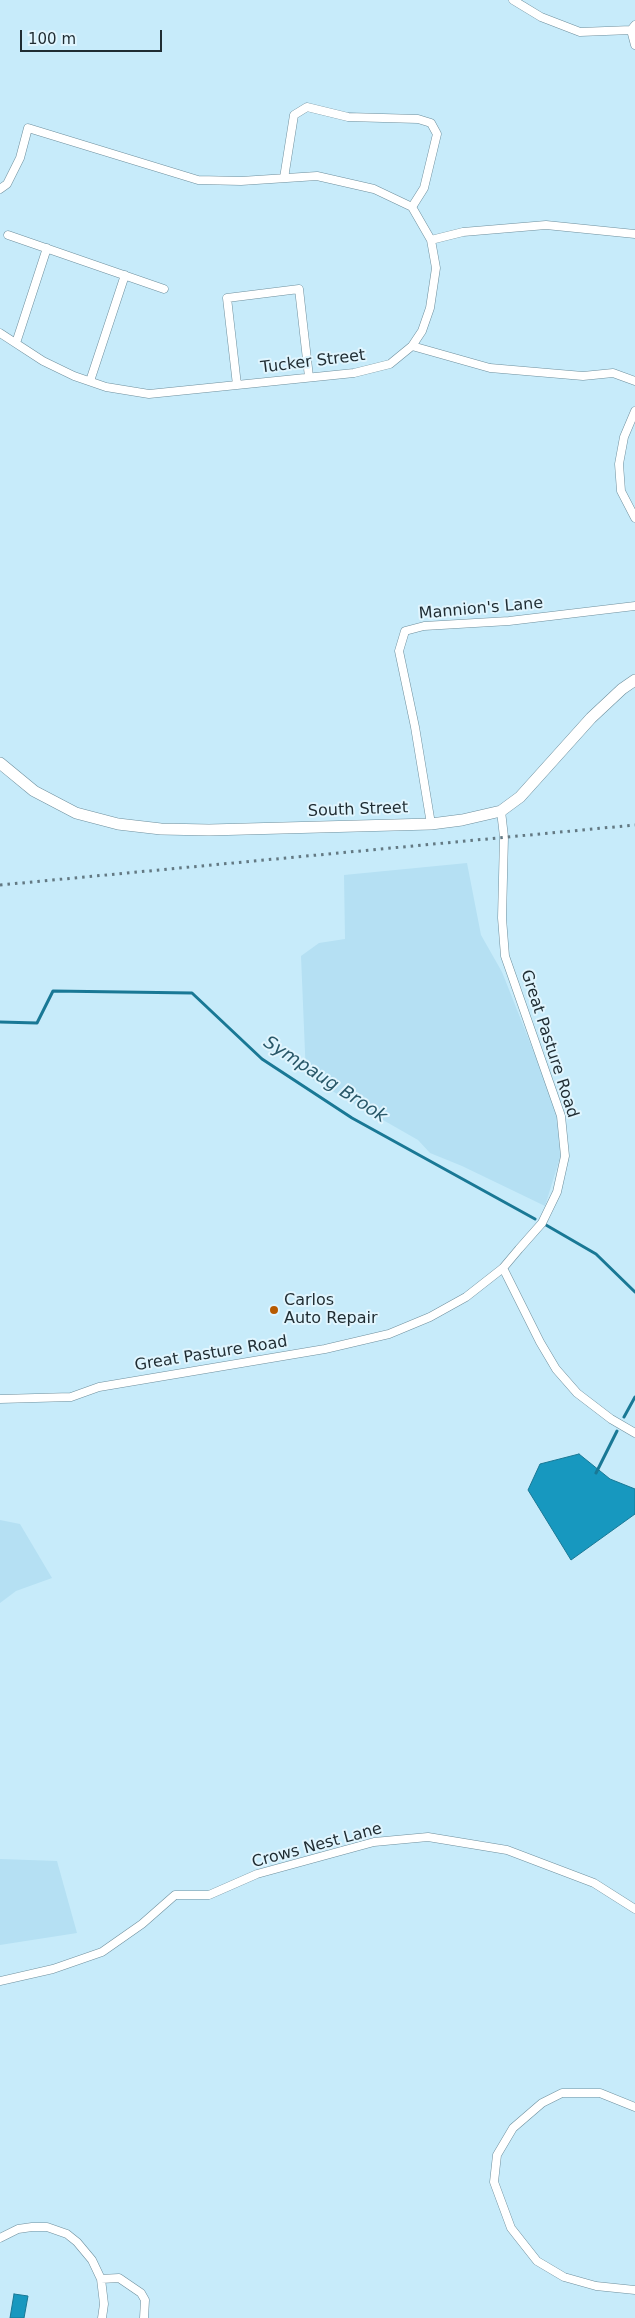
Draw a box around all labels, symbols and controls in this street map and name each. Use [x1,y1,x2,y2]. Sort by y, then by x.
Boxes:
scale bar [22,20,165,52]
text: 100 m [28,30,76,48]
street label: Tucker Street [260,346,366,378]
street label: Mannion's Lane [418,594,544,624]
street label: South Street [308,799,408,821]
street label: Great Pasture Road [516,968,582,1120]
water label: Sympaug Brook [259,1032,391,1128]
place label: Carlos Auto Repair [284,1291,377,1329]
marker: Carlos Auto Repair [268,1304,280,1316]
street label: Great Pasture Road [133,1332,289,1376]
street label: Crows Nest Lane [250,1819,384,1873]

